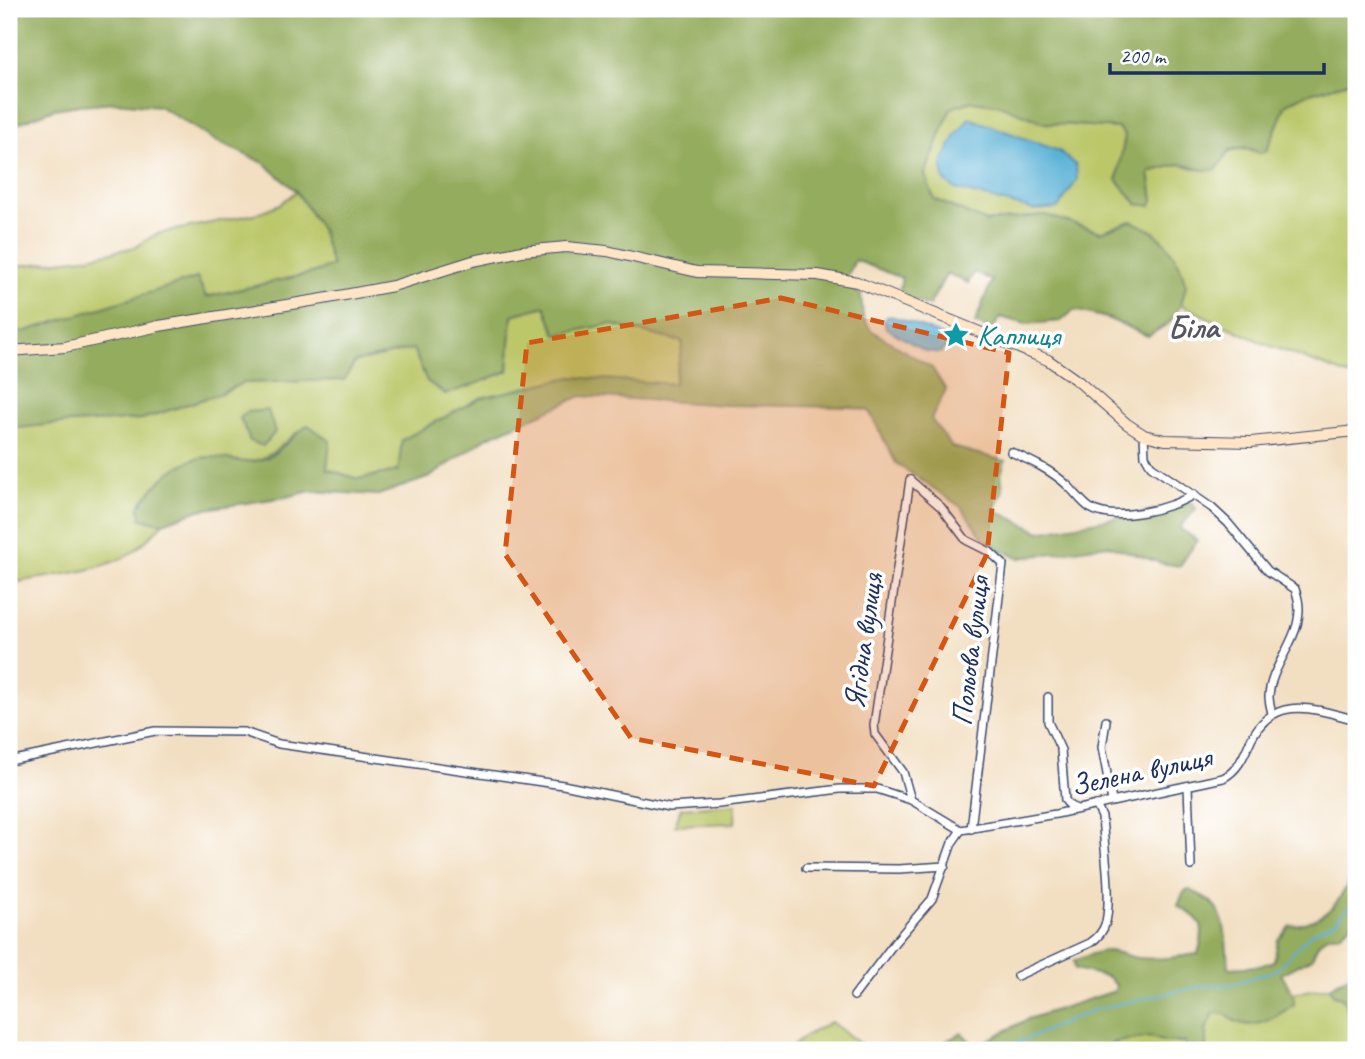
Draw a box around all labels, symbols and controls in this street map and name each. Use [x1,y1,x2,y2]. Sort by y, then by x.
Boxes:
scale bar [1110,32,1323,76]
text: 200 m [1120,43,1167,69]
district label: Біла [1167,306,1221,348]
place label: Каплиця [977,316,1063,354]
place icon: Каплиця [941,320,971,350]
street label: Ягідна вулиця [835,570,891,711]
street label: Польова вулиця [942,572,998,728]
street label: Зелена вулиця [1067,737,1217,804]

